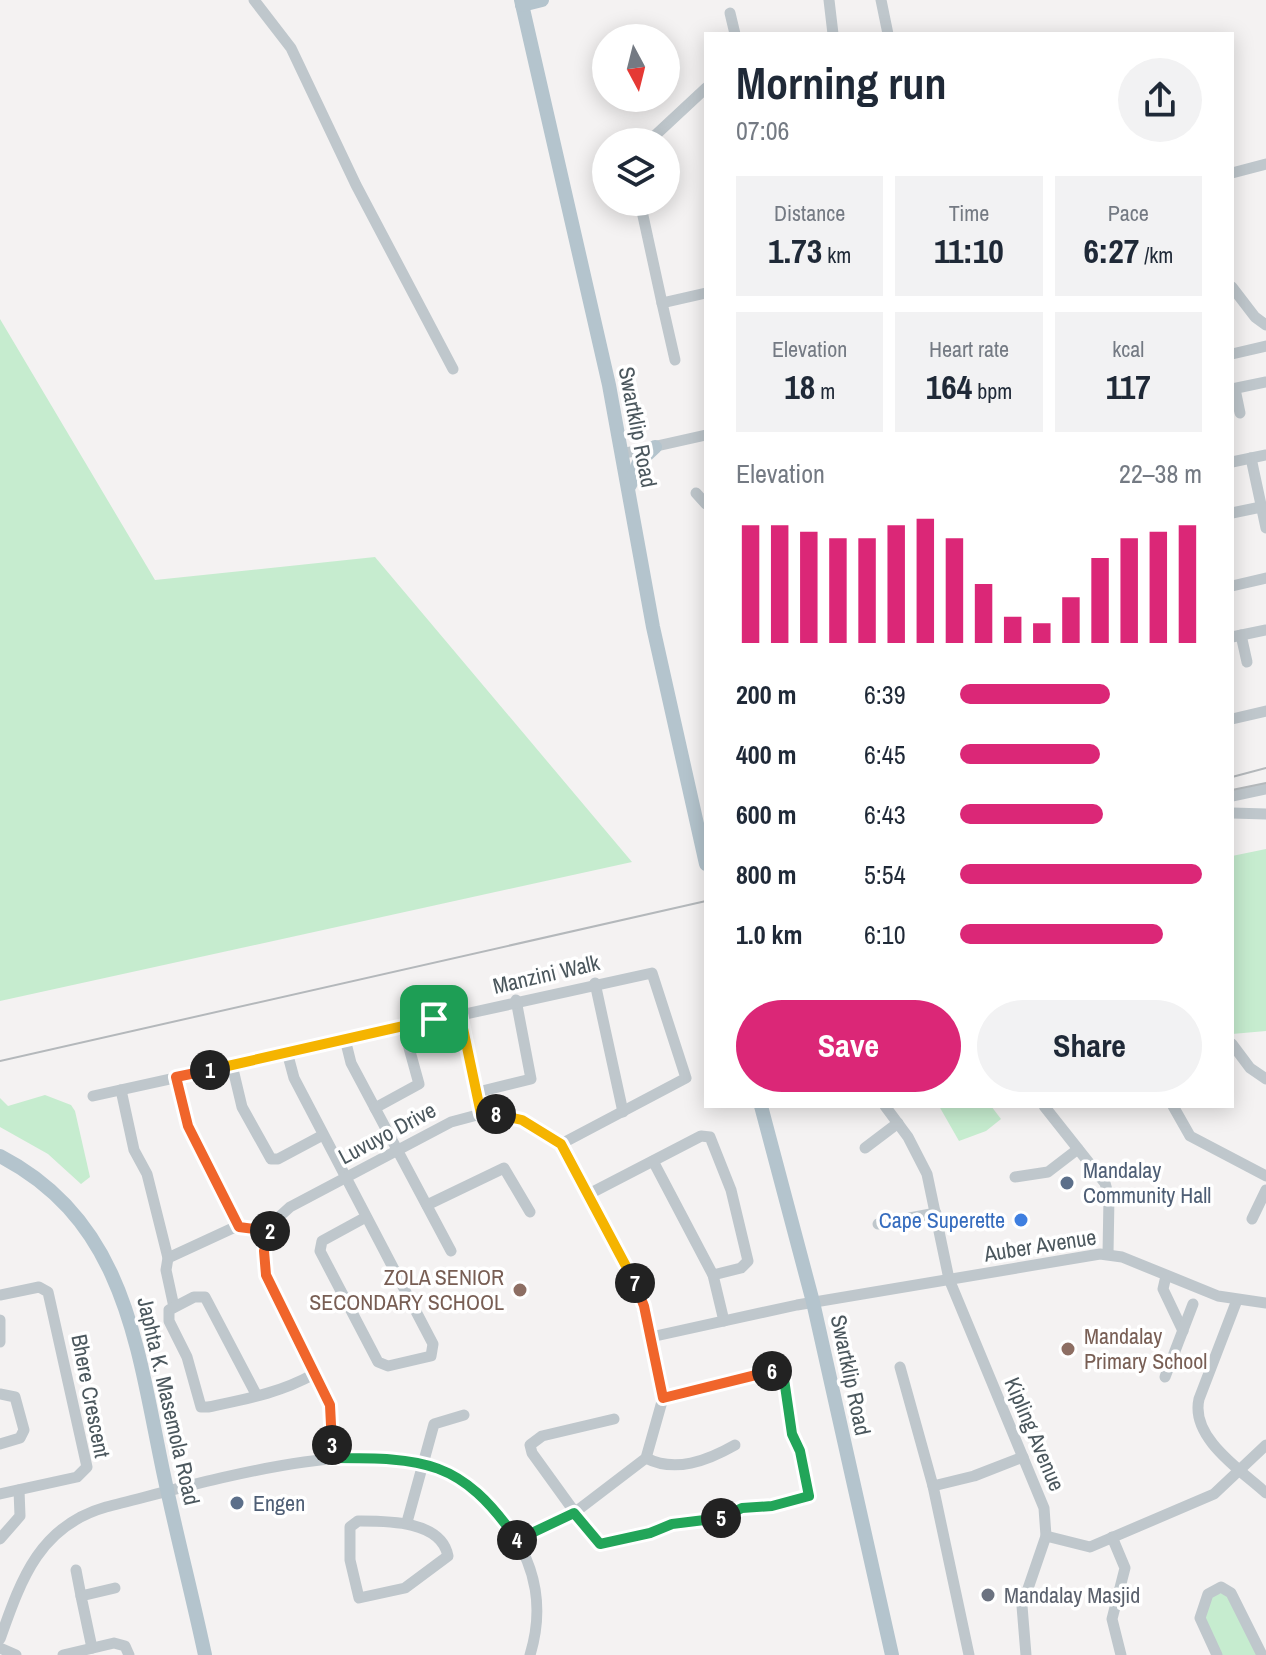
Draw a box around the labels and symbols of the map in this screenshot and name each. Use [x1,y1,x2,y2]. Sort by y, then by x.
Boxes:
north arrow [592,24,680,112]
street label: Swartklip Road [612,364,664,490]
street label: Manzini Walk [490,947,603,1001]
pin [400,985,468,1053]
pin: 1 [190,1050,230,1090]
pin: 8 [476,1094,516,1134]
street label: Luvuyo Drive [333,1095,441,1171]
place label: Mandalay Community Hall [1083,1155,1211,1210]
marker: Mandalay Community Hall [1058,1174,1076,1192]
place label: Cape Superette [879,1205,1005,1235]
pin: 2 [250,1211,290,1251]
marker: Cape Superette [1012,1211,1030,1229]
street label: Auber Avenue [981,1221,1098,1269]
place label: ZOLA SENIOR SECONDARY SCHOOL [309,1262,504,1317]
pin: 7 [615,1263,655,1303]
marker: ZOLA SENIOR SECONDARY SCHOOL [511,1281,529,1299]
street label: Japhta K. Masemola Road [130,1294,208,1508]
street label: Swartklip Road [824,1312,878,1438]
place label: Mandalay Primary School [1084,1321,1207,1376]
street label: Bhere Crescent [64,1332,118,1460]
marker: Mandalay Primary School [1059,1340,1077,1358]
pin: 6 [752,1351,792,1391]
street label: Kipling Avenue [998,1372,1072,1496]
pin: 3 [312,1425,352,1465]
place label: Engen [253,1488,305,1518]
marker: Engen [228,1494,246,1512]
pin: 5 [701,1498,741,1538]
pin: 4 [497,1520,537,1560]
place label: Mandalay Masjid [1004,1580,1140,1610]
marker: Mandalay Masjid [979,1586,997,1604]

